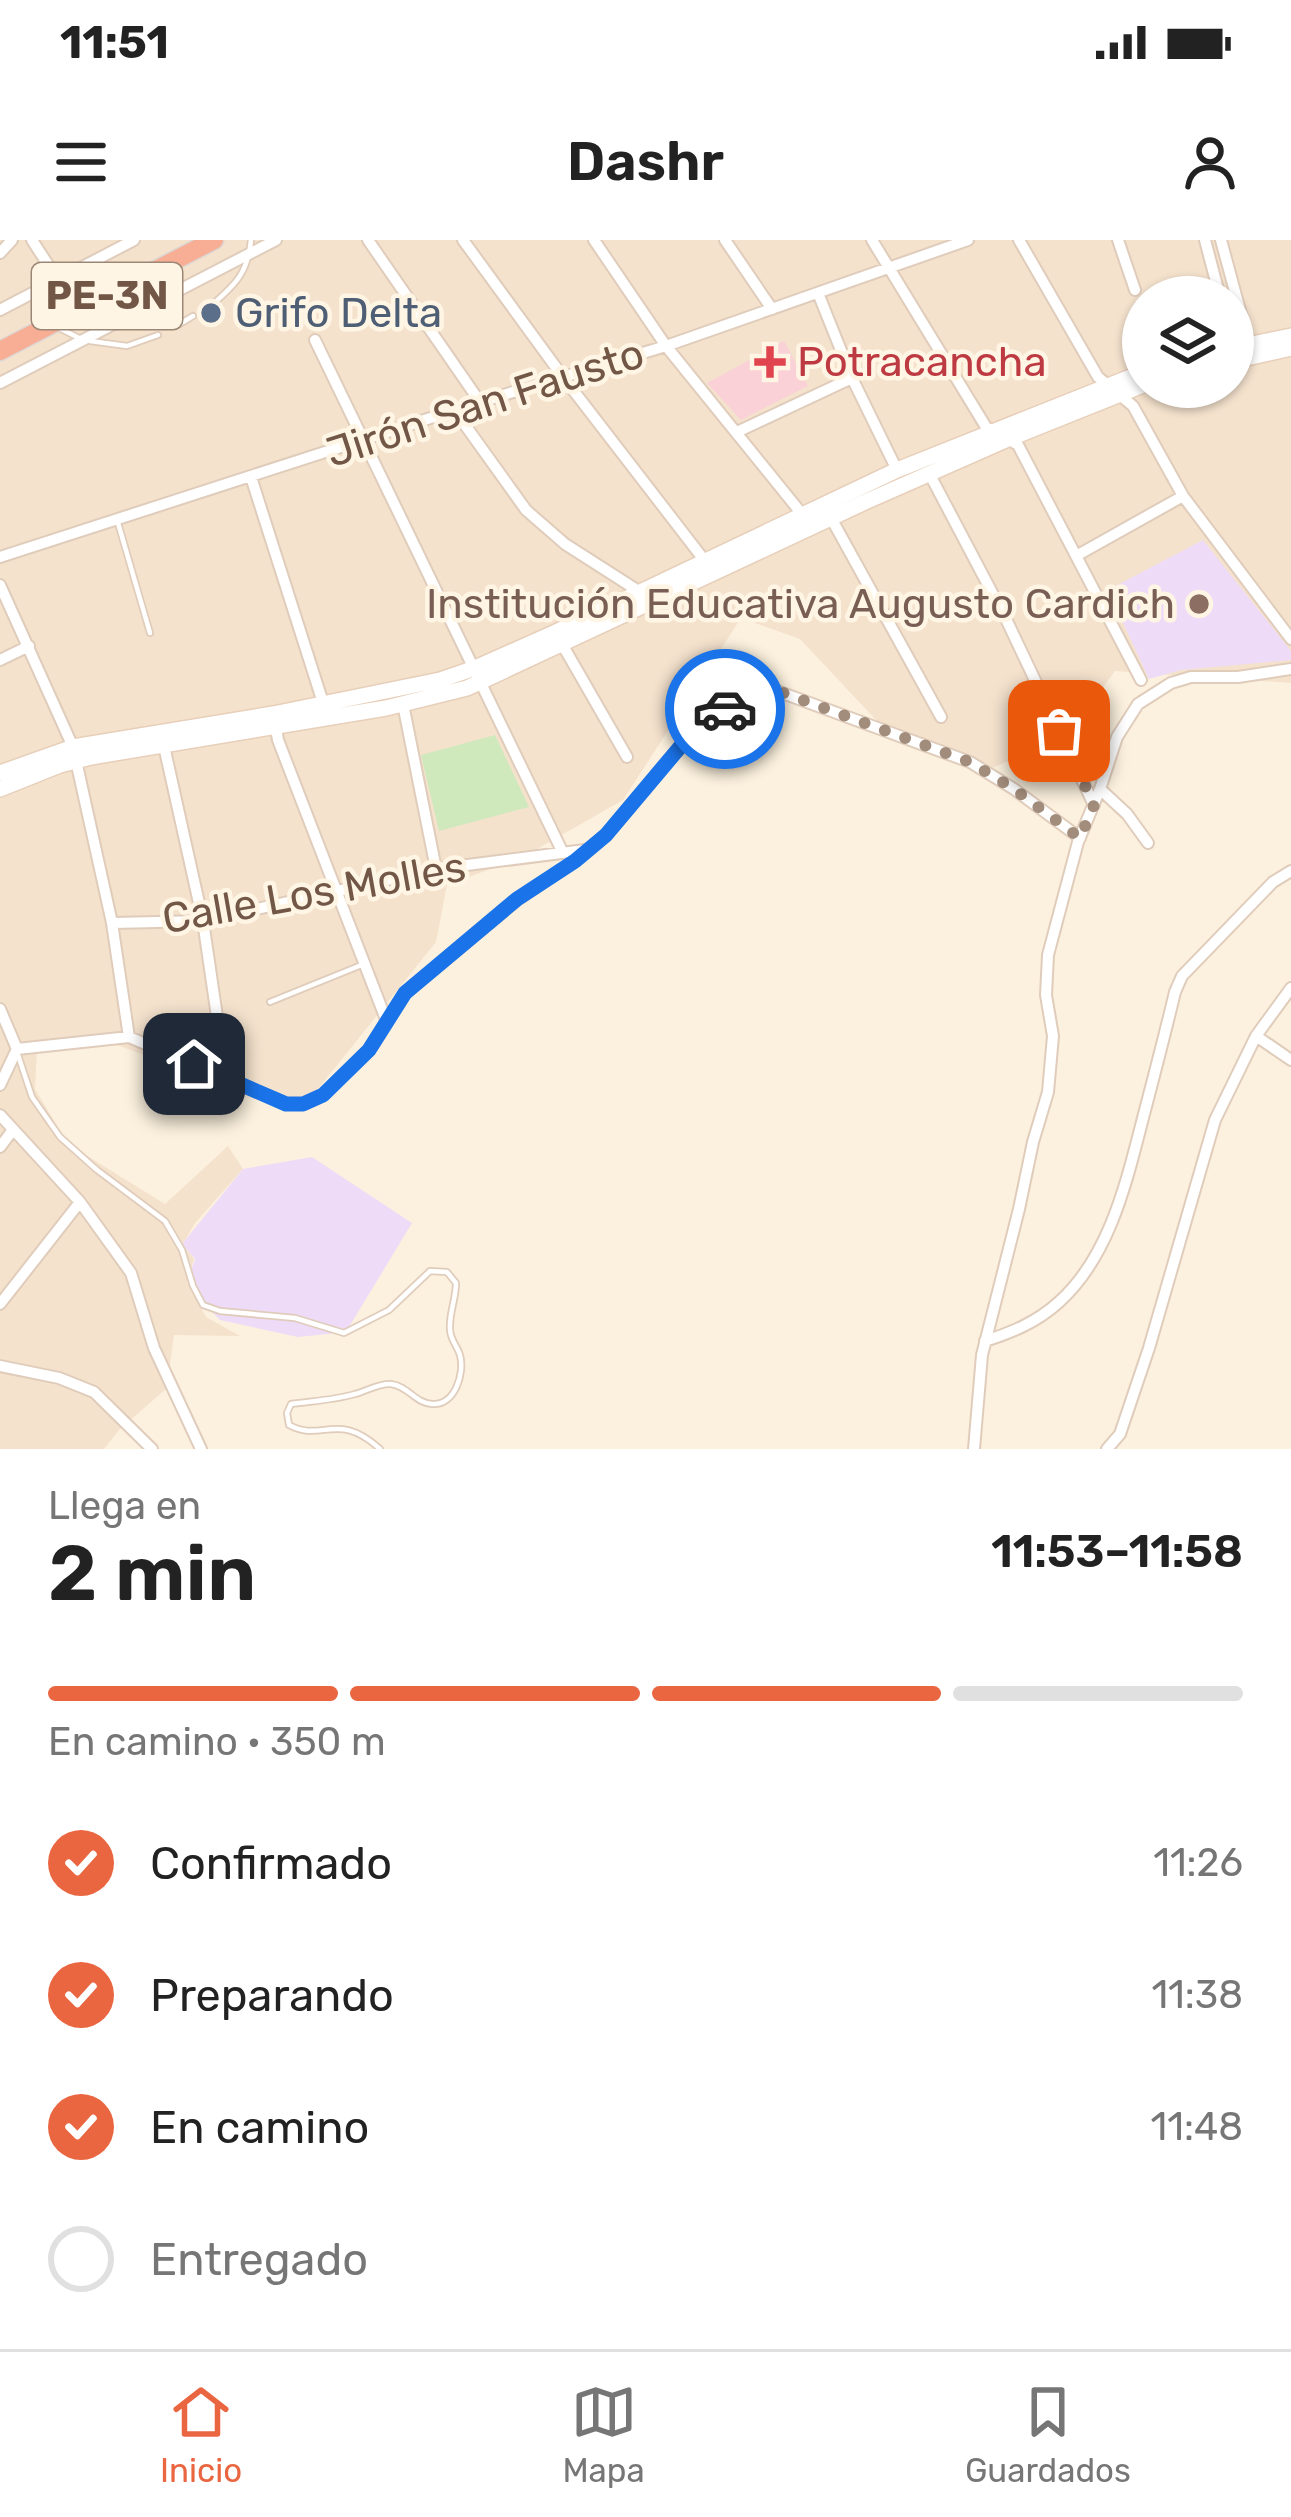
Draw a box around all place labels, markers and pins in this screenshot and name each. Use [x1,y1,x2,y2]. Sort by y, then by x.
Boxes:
place label: Grifo Delta [235,288,442,338]
marker: Grifo Delta [198,300,224,326]
place label: Potracancha [797,337,1047,387]
marker: Potracancha [754,346,786,378]
place label: Institución Educativa Augusto Cardich [426,579,1175,629]
marker: Institución Educativa Augusto Cardich [1186,591,1212,617]
pin [1008,680,1110,782]
pin [143,1013,245,1115]

